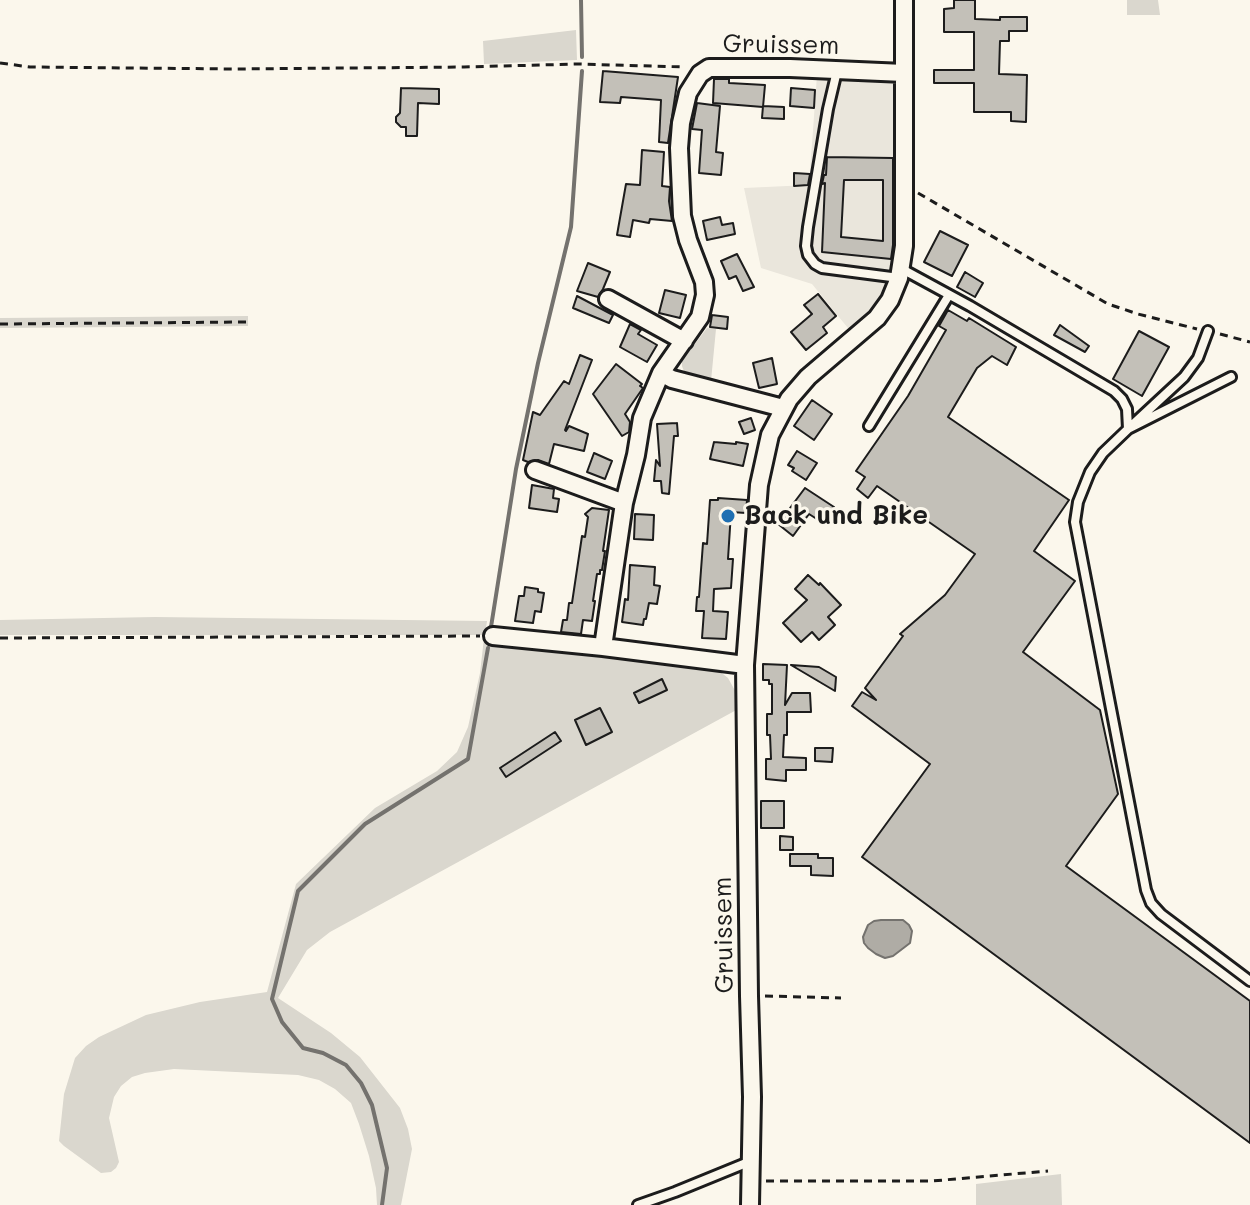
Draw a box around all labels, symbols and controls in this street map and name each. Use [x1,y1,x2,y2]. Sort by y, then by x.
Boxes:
street label: Gruissem [722,28,840,62]
place label: Back und Bike [744,500,928,532]
marker: Back und Bike [719,507,737,525]
street label: Gruissem [707,876,741,994]

